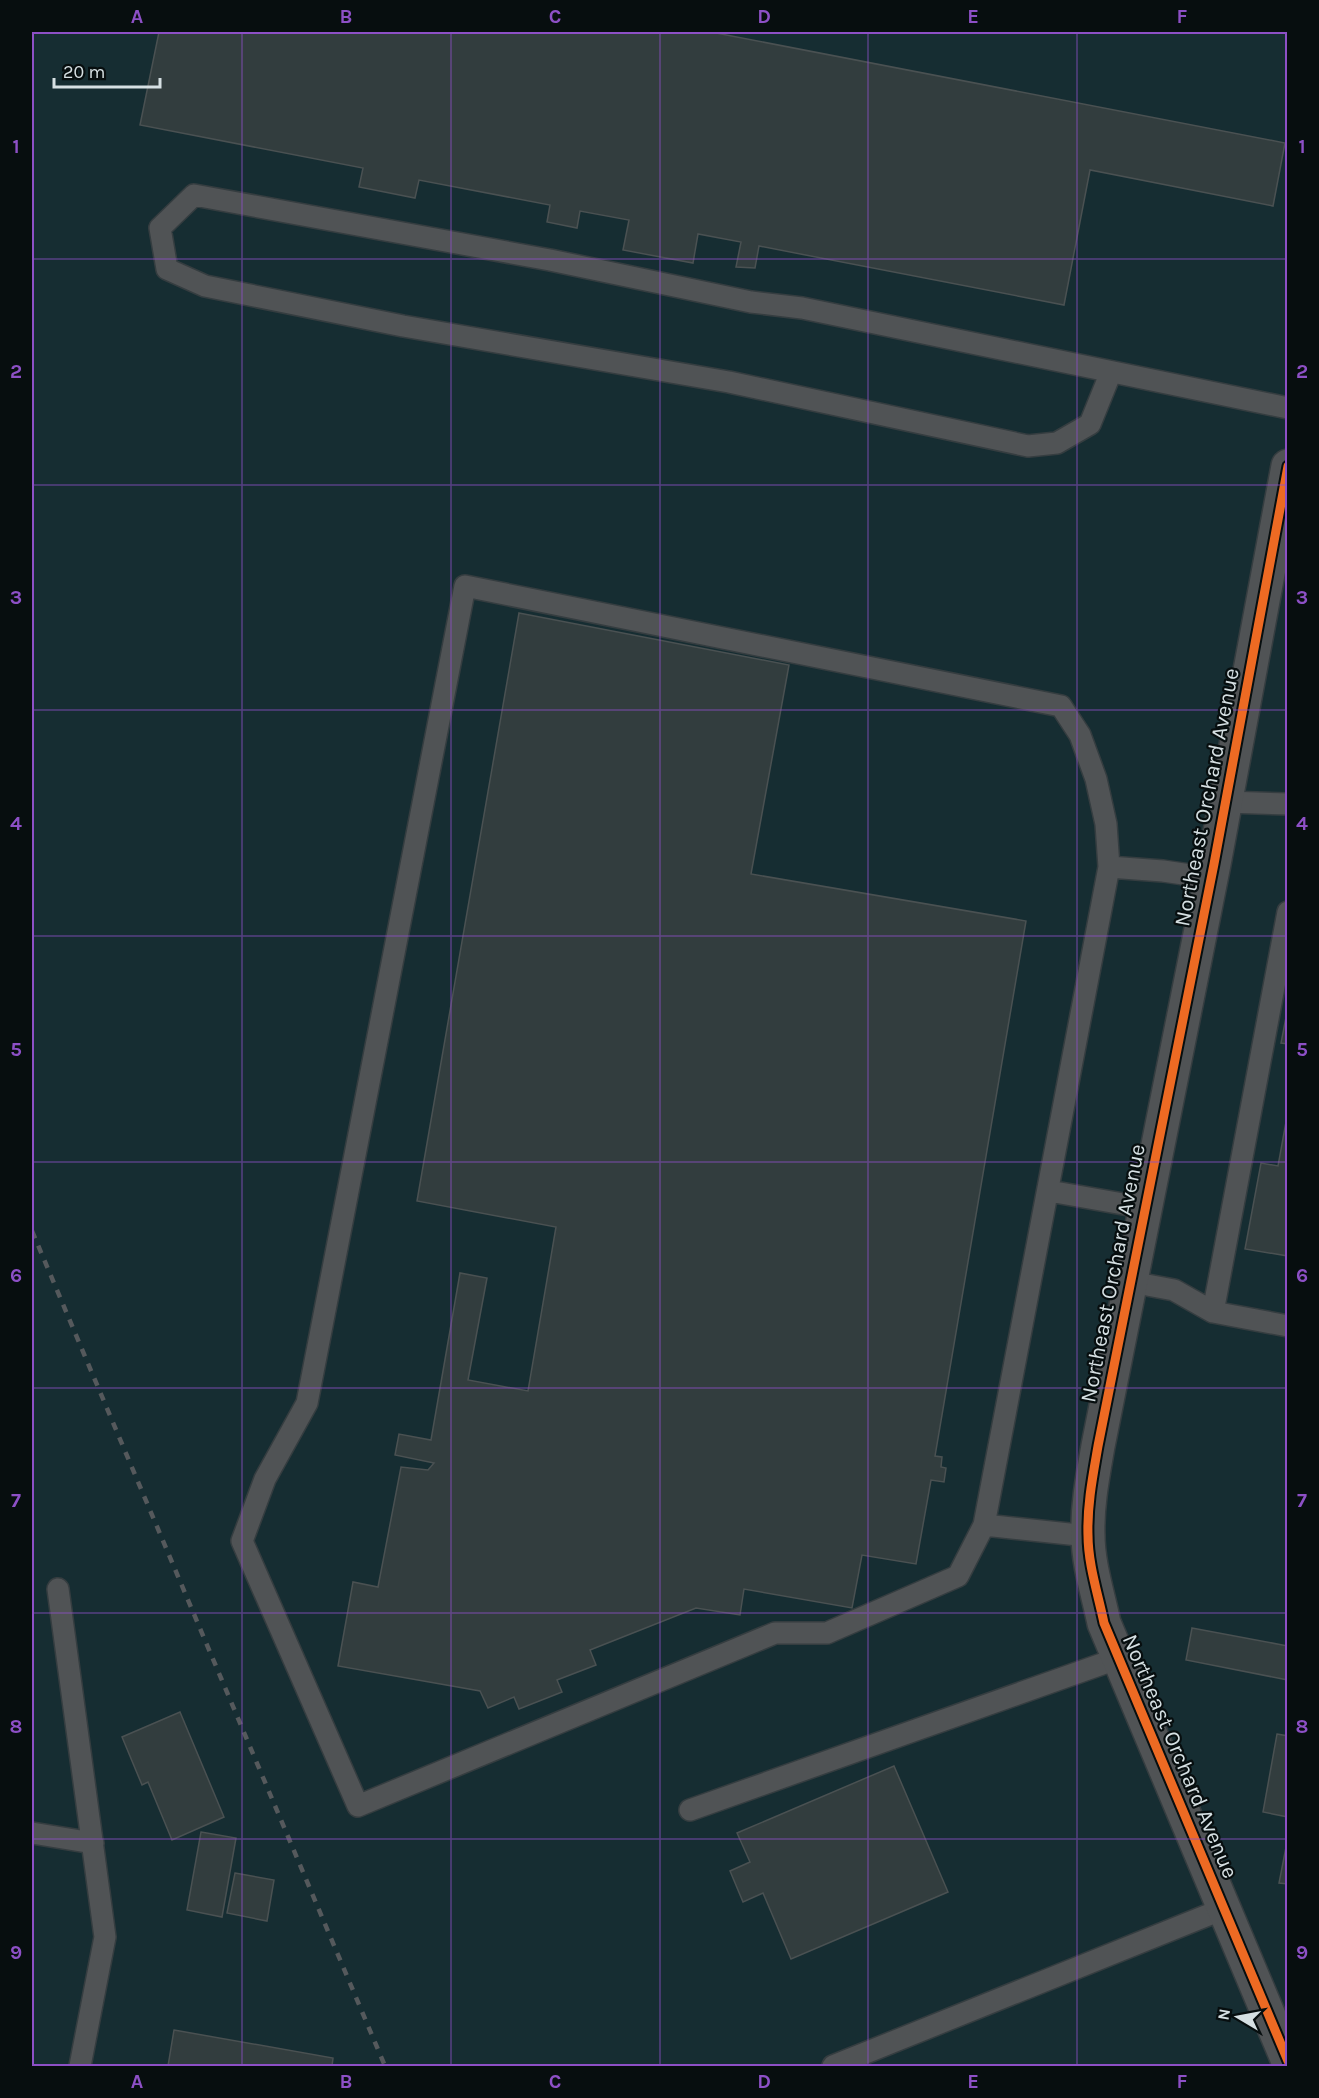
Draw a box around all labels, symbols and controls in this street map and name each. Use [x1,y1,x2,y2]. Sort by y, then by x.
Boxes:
text: A [131,5,144,28]
text: B [340,5,352,28]
text: C [549,5,561,28]
text: D [757,5,771,28]
text: E [967,5,979,28]
text: F [1177,5,1188,28]
scale bar [54,51,160,89]
text: 20 m [63,61,105,83]
text: 1 [12,135,20,158]
text: 1 [1298,135,1306,158]
text: 2 [10,360,22,383]
text: 2 [1296,360,1308,383]
text: 3 [10,586,22,609]
text: 3 [1296,586,1308,609]
street label: Northeast Orchard Avenue [1169,666,1245,929]
text: 4 [10,812,22,835]
text: 4 [1296,812,1308,835]
text: 5 [10,1038,22,1061]
text: 5 [1296,1038,1308,1061]
street label: Northeast Orchard Avenue [1075,1142,1151,1405]
text: 6 [10,1264,22,1287]
text: 6 [1296,1264,1308,1287]
text: 7 [11,1489,21,1512]
text: 7 [1297,1489,1307,1512]
street label: Northeast Orchard Avenue [1117,1630,1243,1882]
text: 8 [10,1715,22,1738]
text: 8 [1296,1715,1308,1738]
text: 9 [10,1941,22,1964]
text: 9 [1296,1941,1308,1964]
north arrow [1208,1987,1268,2047]
text: N [1213,2007,1234,2022]
text: A [131,2070,144,2093]
text: B [340,2070,352,2093]
text: C [549,2070,561,2093]
text: D [757,2070,771,2093]
text: E [967,2070,979,2093]
text: F [1177,2070,1188,2093]

